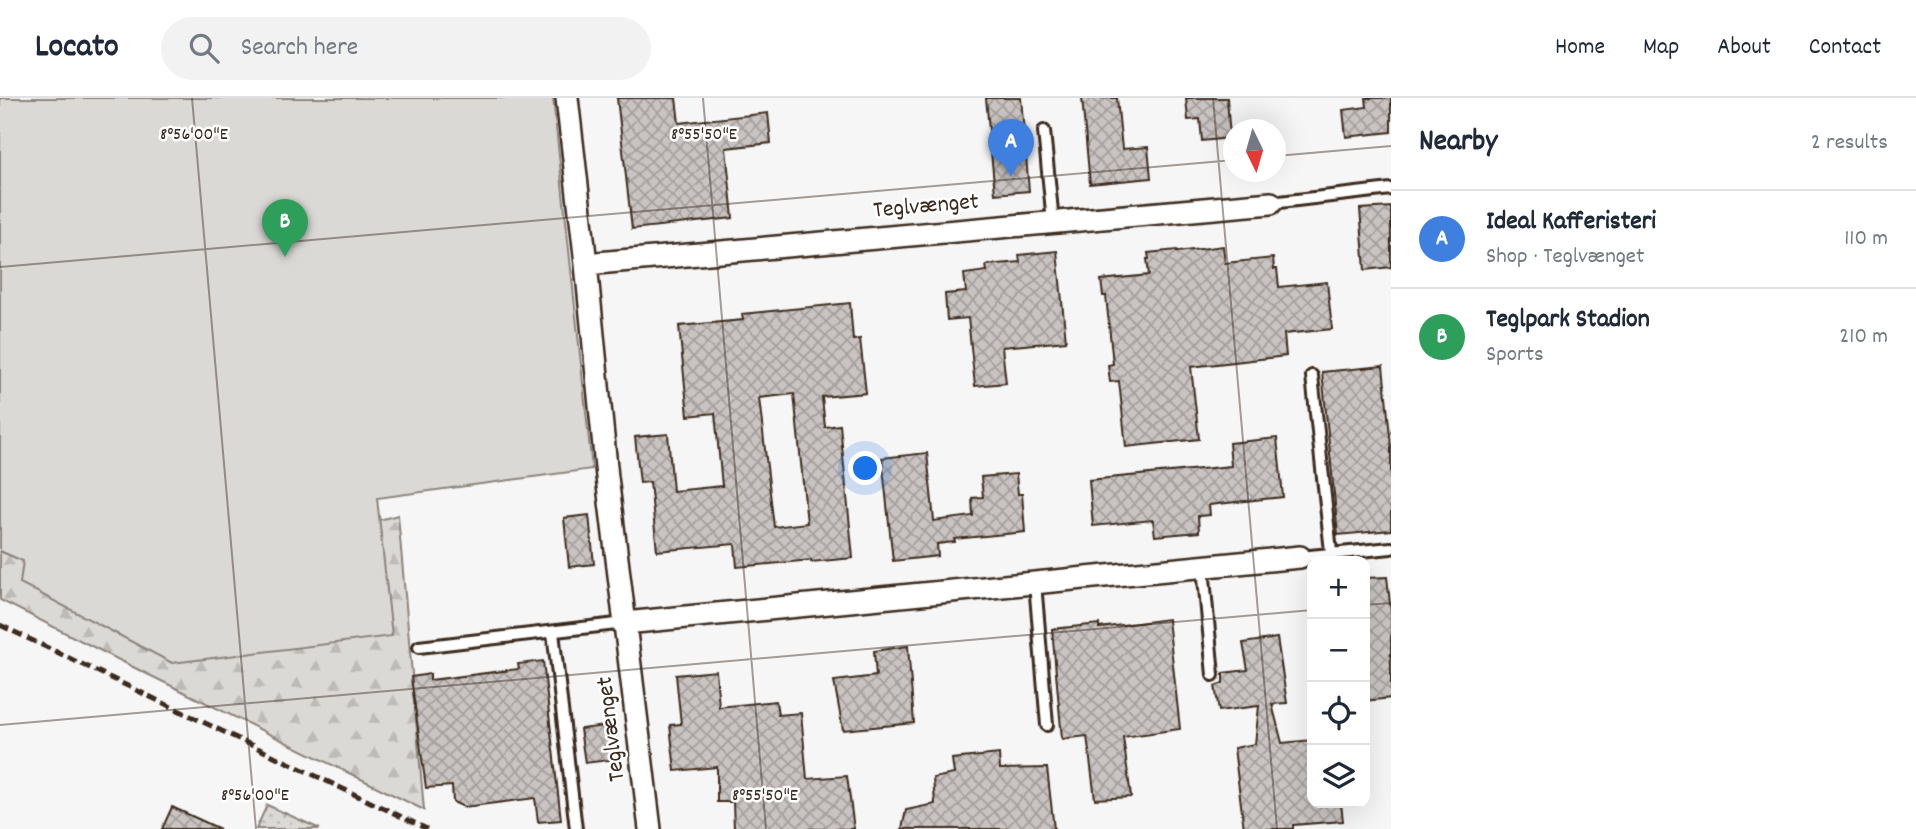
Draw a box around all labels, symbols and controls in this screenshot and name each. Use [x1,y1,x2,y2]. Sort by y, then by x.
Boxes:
search box [161,17,651,80]
text: Locato [35,25,119,72]
icon: search [185,29,223,67]
text: Search here [241,30,358,67]
text: Home [1555,31,1605,65]
text: Map [1643,31,1679,65]
text: About [1717,31,1771,65]
text: Contact [1809,31,1881,65]
pin: A [988,119,1034,177]
north arrow [1223,119,1286,182]
text: Nearby [1419,122,1497,165]
text: 8°56'00"E [160,123,228,148]
text: 8°55'50"E [671,123,737,148]
text: 2 results [1811,127,1888,160]
street label: Teglvænget [872,185,980,229]
pin: B [262,199,308,257]
text: Ideal Kafferisteri [1486,204,1656,241]
text: A [1436,223,1448,256]
text: 110 m [1844,223,1888,256]
text: Shop · Teglvænget [1486,241,1644,274]
text: Teglpark Stadion [1486,302,1650,339]
text: B [1437,321,1447,354]
text: 210 m [1839,321,1888,354]
text: Sports [1486,339,1544,372]
your location [848,451,882,485]
map controls [1307,556,1370,808]
button: + [1307,556,1370,619]
button: − [1307,619,1370,682]
street label: Teglvænget [589,674,635,783]
button: locate [1307,682,1370,745]
button: layers [1307,745,1370,808]
text: 8°56'00"E [221,784,289,809]
text: 8°55'50"E [732,784,798,809]

